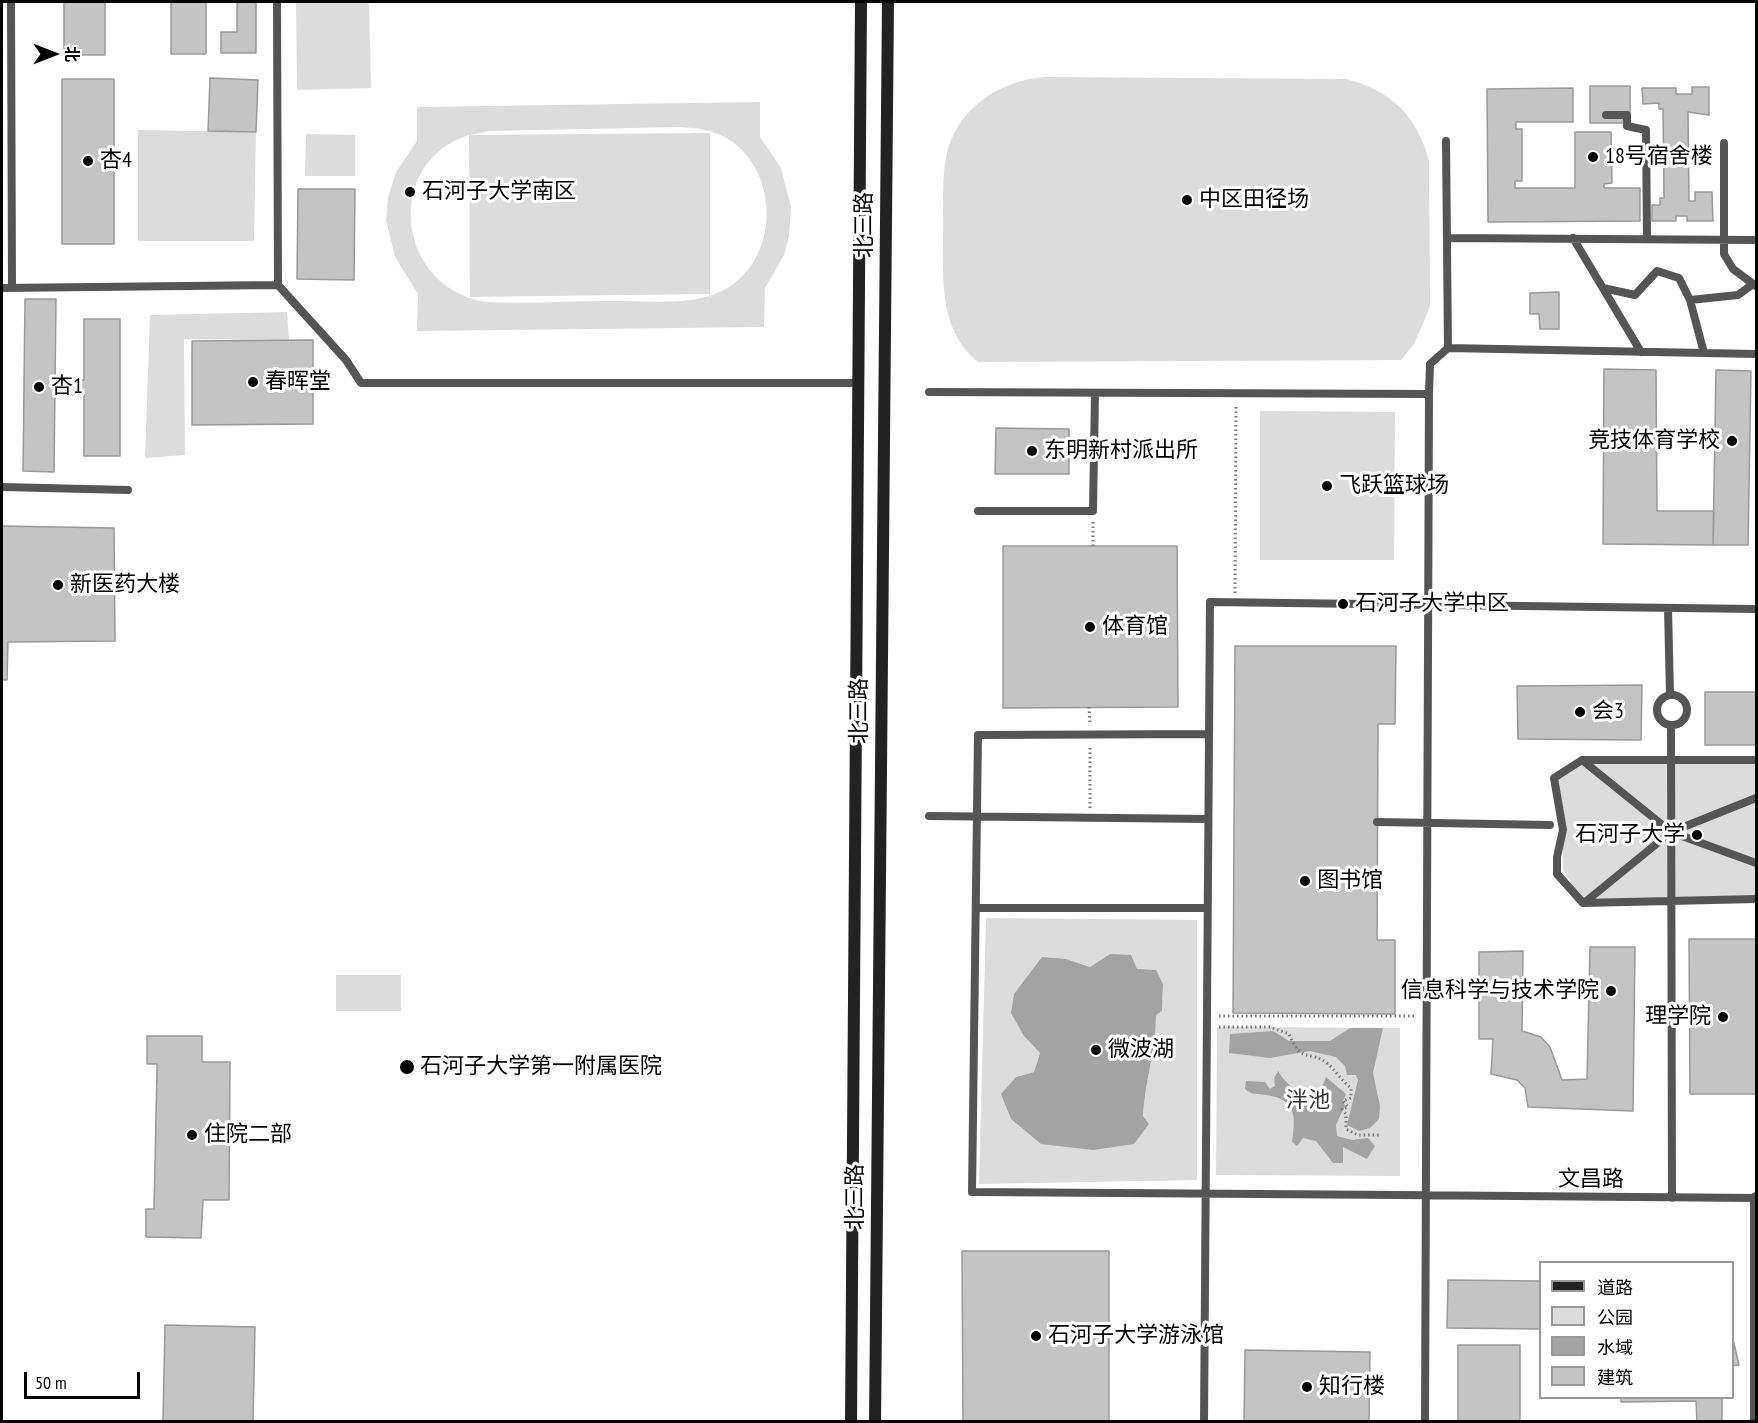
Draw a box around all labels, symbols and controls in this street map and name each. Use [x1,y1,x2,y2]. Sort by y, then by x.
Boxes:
north arrow [24,24,84,84]
text: 北 [62,46,82,62]
place label: 18号宿舍楼 [1605,144,1713,170]
place label: 杏4 [100,148,132,174]
marker: 18号宿舍楼 [1586,150,1600,164]
marker: 杏4 [81,154,95,168]
place label: 石河子大学南区 [422,179,576,205]
marker: 石河子大学南区 [403,185,417,199]
place label: 中区田径场 [1199,187,1309,213]
street label: 北三路 [852,192,878,258]
marker: 中区田径场 [1180,193,1194,207]
place label: 春晖堂 [265,369,331,395]
place label: 杏1 [51,374,83,400]
marker: 春晖堂 [246,375,260,389]
marker: 杏1 [32,380,46,394]
place label: 竞技体育学校 [1588,428,1720,454]
marker: 竞技体育学校 [1725,434,1739,448]
place label: 东明新村派出所 [1044,438,1198,464]
marker: 东明新村派出所 [1025,444,1039,458]
place label: 飞跃篮球场 [1339,473,1449,499]
marker: 飞跃篮球场 [1320,479,1334,493]
place label: 新医药大楼 [70,572,180,598]
marker: 新医药大楼 [51,578,65,592]
place label: 石河子大学中区 [1355,591,1509,617]
marker: 石河子大学中区 [1336,597,1350,611]
place label: 体育馆 [1102,614,1168,640]
marker: 体育馆 [1083,620,1097,634]
street label: 北三路 [847,678,873,744]
place label: 会3 [1592,699,1624,725]
marker: 会3 [1573,705,1587,719]
place label: 石河子大学 [1575,822,1685,848]
marker: 石河子大学 [1690,828,1704,842]
place label: 图书馆 [1317,868,1383,894]
marker: 图书馆 [1298,874,1312,888]
place label: 信息科学与技术学院 [1401,978,1599,1004]
marker: 信息科学与技术学院 [1604,984,1618,998]
place label: 理学院 [1645,1004,1711,1030]
marker: 理学院 [1716,1010,1730,1024]
place label: 微波湖 [1108,1037,1174,1063]
marker: 微波湖 [1089,1043,1103,1057]
place label: 石河子大学第一附属医院 [420,1054,662,1080]
marker: 石河子大学第一附属医院 [398,1058,416,1076]
park label: 泮池 [1286,1088,1330,1114]
place label: 住院二部 [204,1122,292,1148]
marker: 住院二部 [185,1128,199,1142]
street label: 北三路 [843,1164,869,1230]
street label: 文昌路 [1558,1167,1624,1193]
legend [1539,1261,1734,1399]
text: 道路 [1597,1276,1633,1299]
text: 公园 [1597,1306,1633,1329]
place label: 石河子大学游泳馆 [1048,1323,1224,1349]
marker: 石河子大学游泳馆 [1029,1329,1043,1343]
text: 水域 [1597,1336,1633,1359]
scale bar [27,1360,142,1398]
text: 建筑 [1597,1366,1633,1389]
text: 50 m [35,1371,67,1394]
place label: 知行楼 [1319,1374,1385,1400]
marker: 知行楼 [1300,1380,1314,1394]

